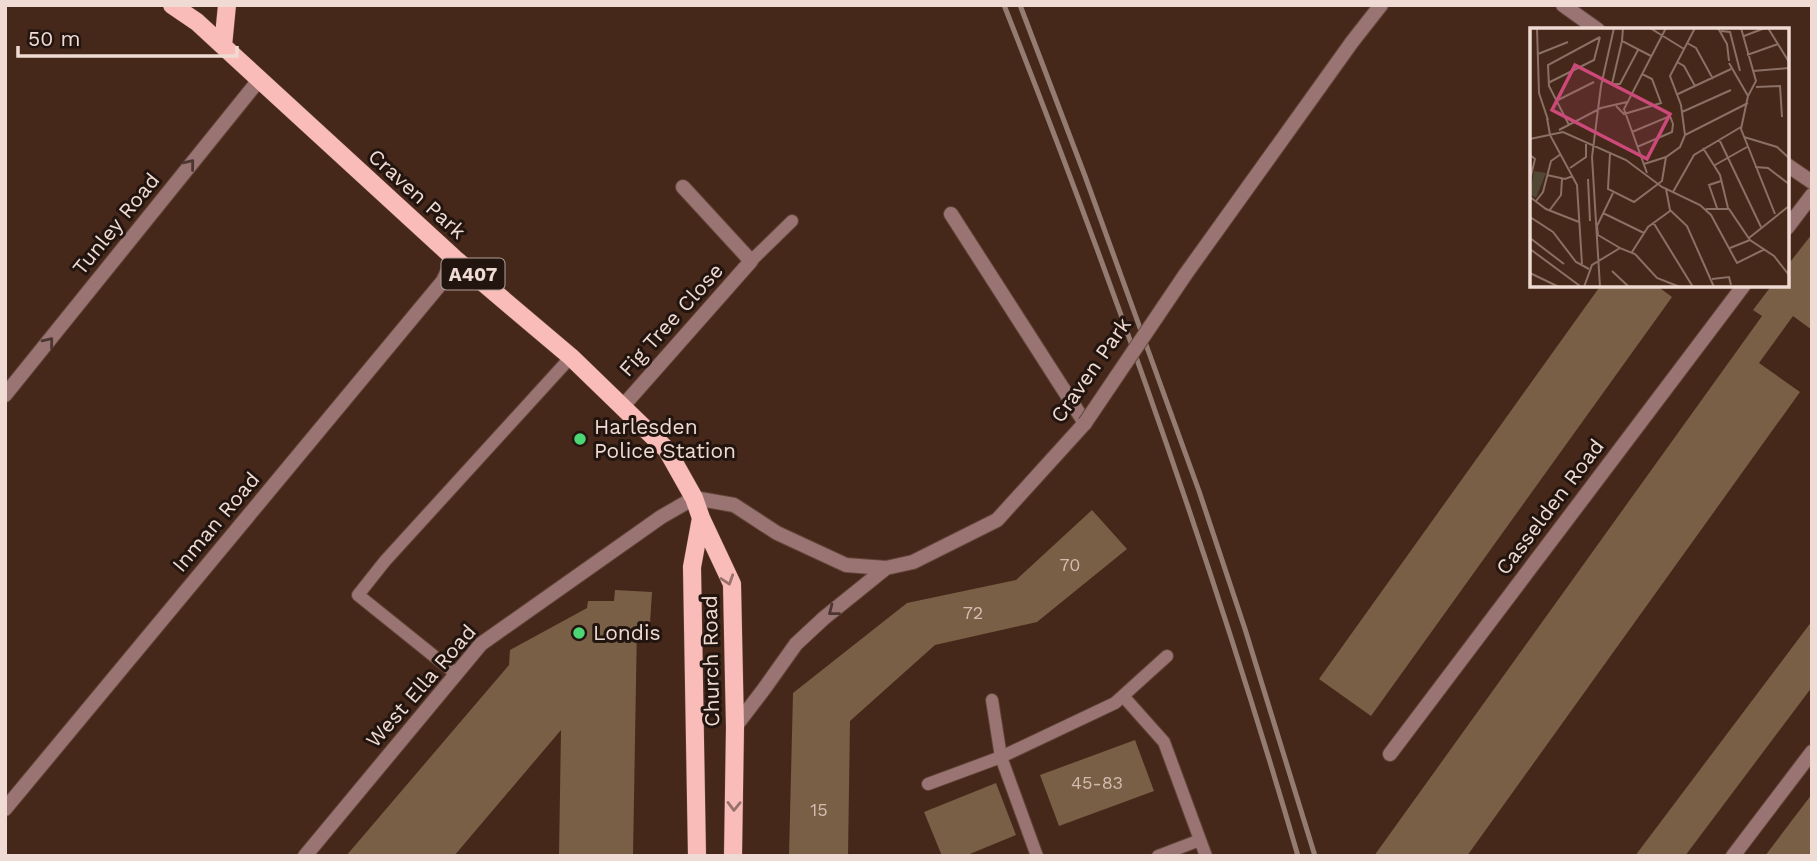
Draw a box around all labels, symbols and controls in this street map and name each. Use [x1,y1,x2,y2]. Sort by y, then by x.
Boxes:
scale bar [18,14,236,58]
text: 50 m [28,26,80,51]
inset map [1530,28,1789,287]
street label: Craven Park [363,143,471,244]
one-way arrow [182,160,195,172]
street label: Tunley Road [67,168,164,280]
road number: A407 [442,258,504,290]
street label: Fig Tree Close [613,258,728,381]
street label: Craven Park [1045,312,1136,427]
one-way arrow [40,338,53,350]
place label: Harlesden Police Station [594,414,736,463]
marker: Harlesden Police Station [572,431,588,447]
street label: Casselden Road [1490,434,1609,580]
street label: Inman Road [167,467,265,577]
house number: 70 [1060,554,1080,575]
one-way arrow [720,573,735,585]
street label: Church Road [697,595,724,727]
one-way arrow [828,602,840,615]
house number: 72 [963,602,983,623]
street label: West Ella Road [360,619,481,752]
place label: Londis [593,620,661,645]
marker: Londis [571,625,587,641]
house number: 45-83 [1071,772,1123,793]
house number: 15 [810,799,828,820]
one-way arrow [726,802,742,812]

